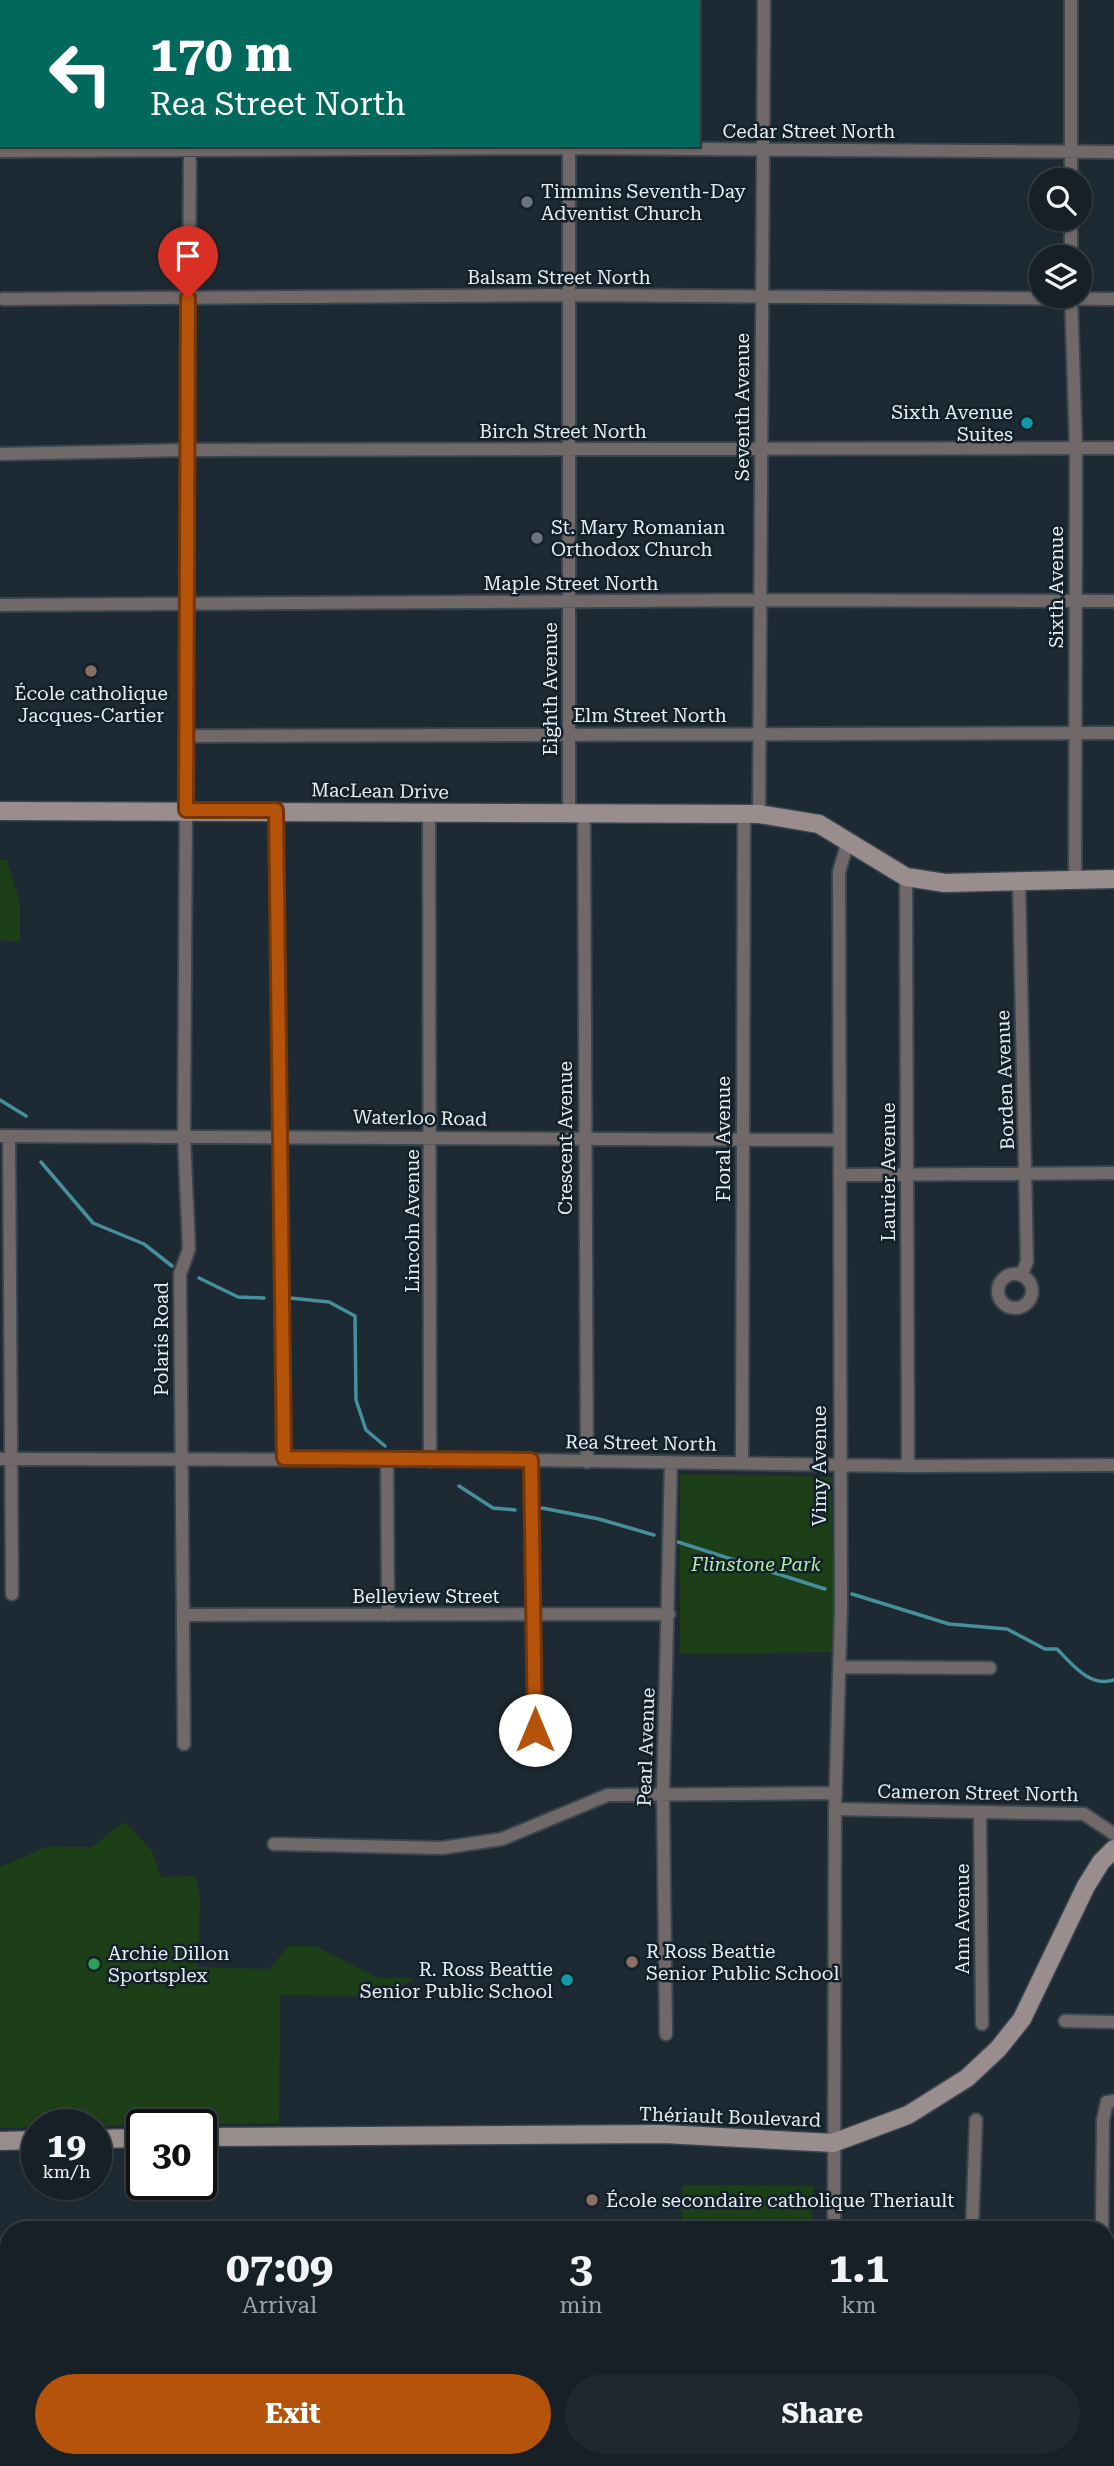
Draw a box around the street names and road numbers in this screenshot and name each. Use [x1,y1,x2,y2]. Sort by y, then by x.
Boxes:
street label: Cedar Street North [723,120,895,143]
street label: Balsam Street North [467,266,651,289]
street label: Seventh Avenue [731,333,754,481]
street label: Birch Street North [479,420,647,443]
street label: Sixth Avenue [1045,526,1068,648]
street label: Maple Street North [483,572,659,595]
street label: Eighth Avenue [539,622,562,756]
street label: Elm Street North [573,704,727,727]
street label: MacLean Drive [311,778,449,804]
street label: Borden Avenue [991,1010,1019,1150]
street label: Crescent Avenue [554,1061,577,1215]
street label: Floral Avenue [712,1076,735,1202]
street label: Laurier Avenue [877,1102,900,1242]
street label: Waterloo Road [353,1105,487,1131]
street label: Lincoln Avenue [401,1149,424,1293]
street label: Polaris Road [150,1282,173,1396]
street label: Vimy Avenue [808,1406,831,1526]
street label: Rea Street North [565,1430,717,1456]
street label: Belleview Street [352,1585,500,1608]
street label: Pearl Avenue [632,1687,660,1807]
street label: Cameron Street North [877,1780,1079,1806]
street label: Ann Avenue [951,1864,974,1974]
street label: Thériault Boulevard [639,2102,821,2132]

